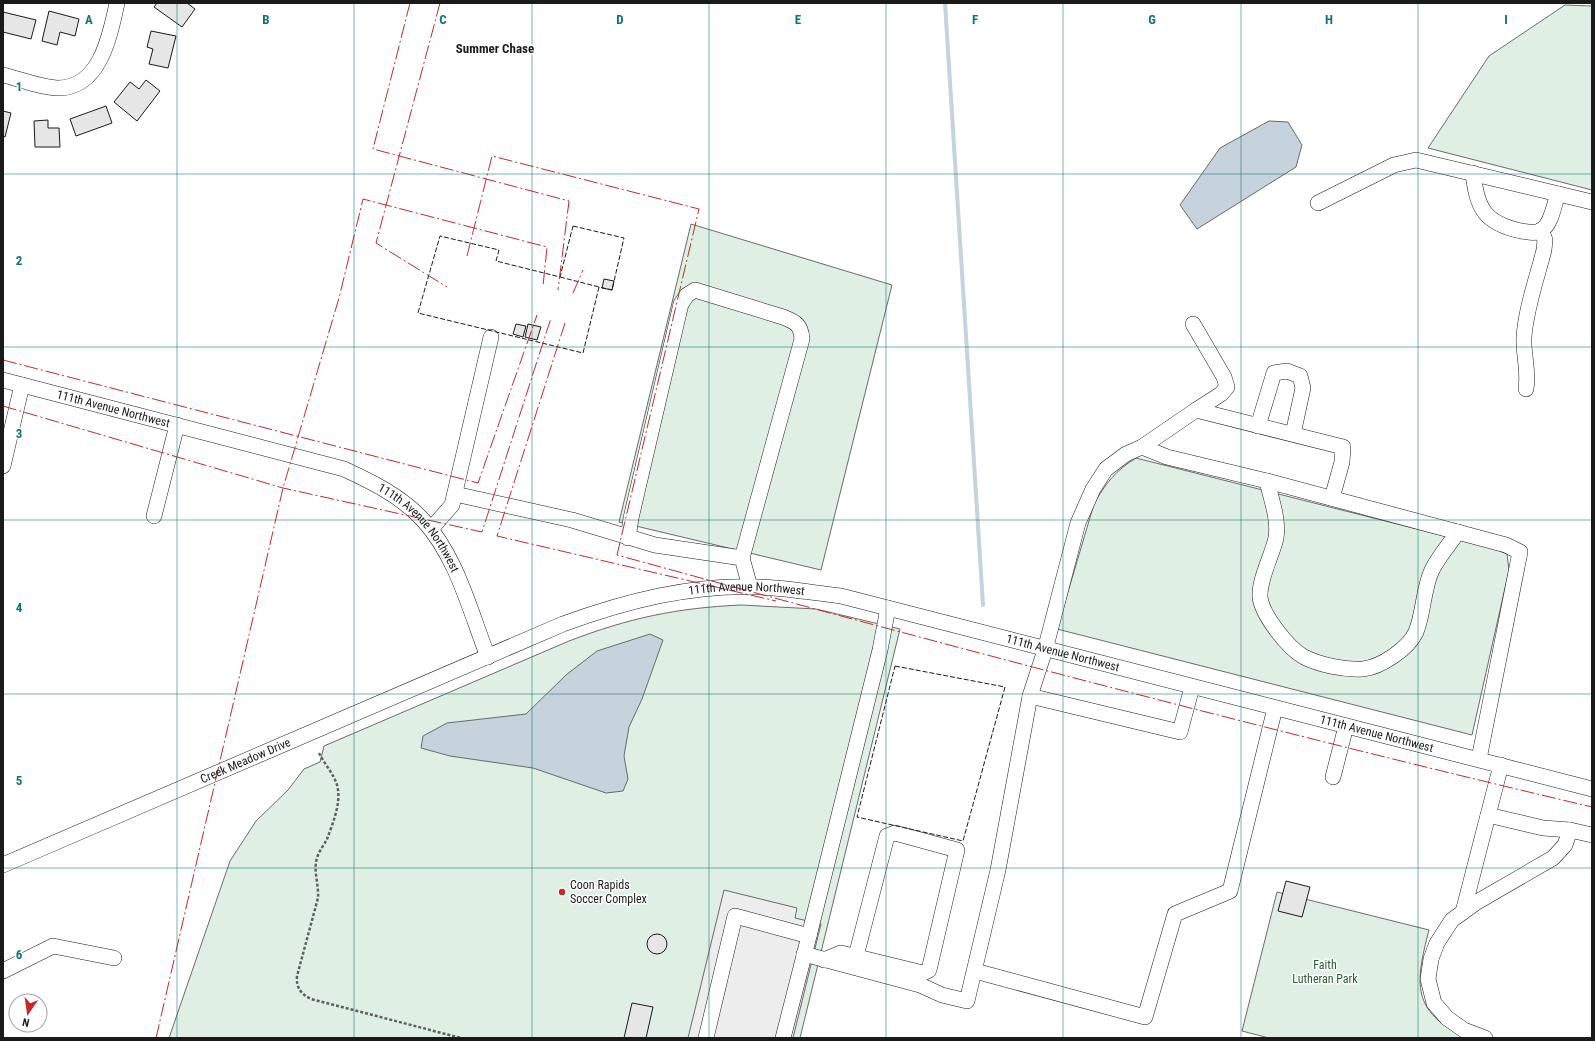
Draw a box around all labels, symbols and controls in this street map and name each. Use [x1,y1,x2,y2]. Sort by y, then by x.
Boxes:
text: A [85,12,93,27]
text: B [262,12,270,27]
text: C [439,12,447,27]
text: D [616,12,624,27]
text: E [795,12,802,27]
text: F [972,12,978,27]
text: G [1148,12,1156,27]
text: H [1325,12,1333,27]
text: I [1504,12,1508,27]
district label: Summer Chase [456,41,534,56]
text: 1 [16,79,22,94]
text: 2 [16,253,23,268]
street label: 111th Avenue Northwest [55,387,172,430]
text: 3 [16,426,22,441]
street label: 111th Avenue Northwest [376,480,462,575]
street label: 111th Avenue Northwest [688,580,806,598]
text: 4 [16,600,23,615]
street label: 111th Avenue Northwest [1005,632,1121,674]
street label: 111th Avenue Northwest [1318,712,1435,755]
street label: Creek Meadow Drive [198,735,293,786]
text: 5 [16,773,23,788]
place label: Coon Rapids Soccer Complex [570,878,647,906]
marker: Coon Rapids Soccer Complex [557,887,567,897]
text: 6 [16,947,23,962]
park label: Faith Lutheran Park [1292,958,1358,986]
north arrow [8,993,48,1033]
text: N [21,1015,31,1029]

